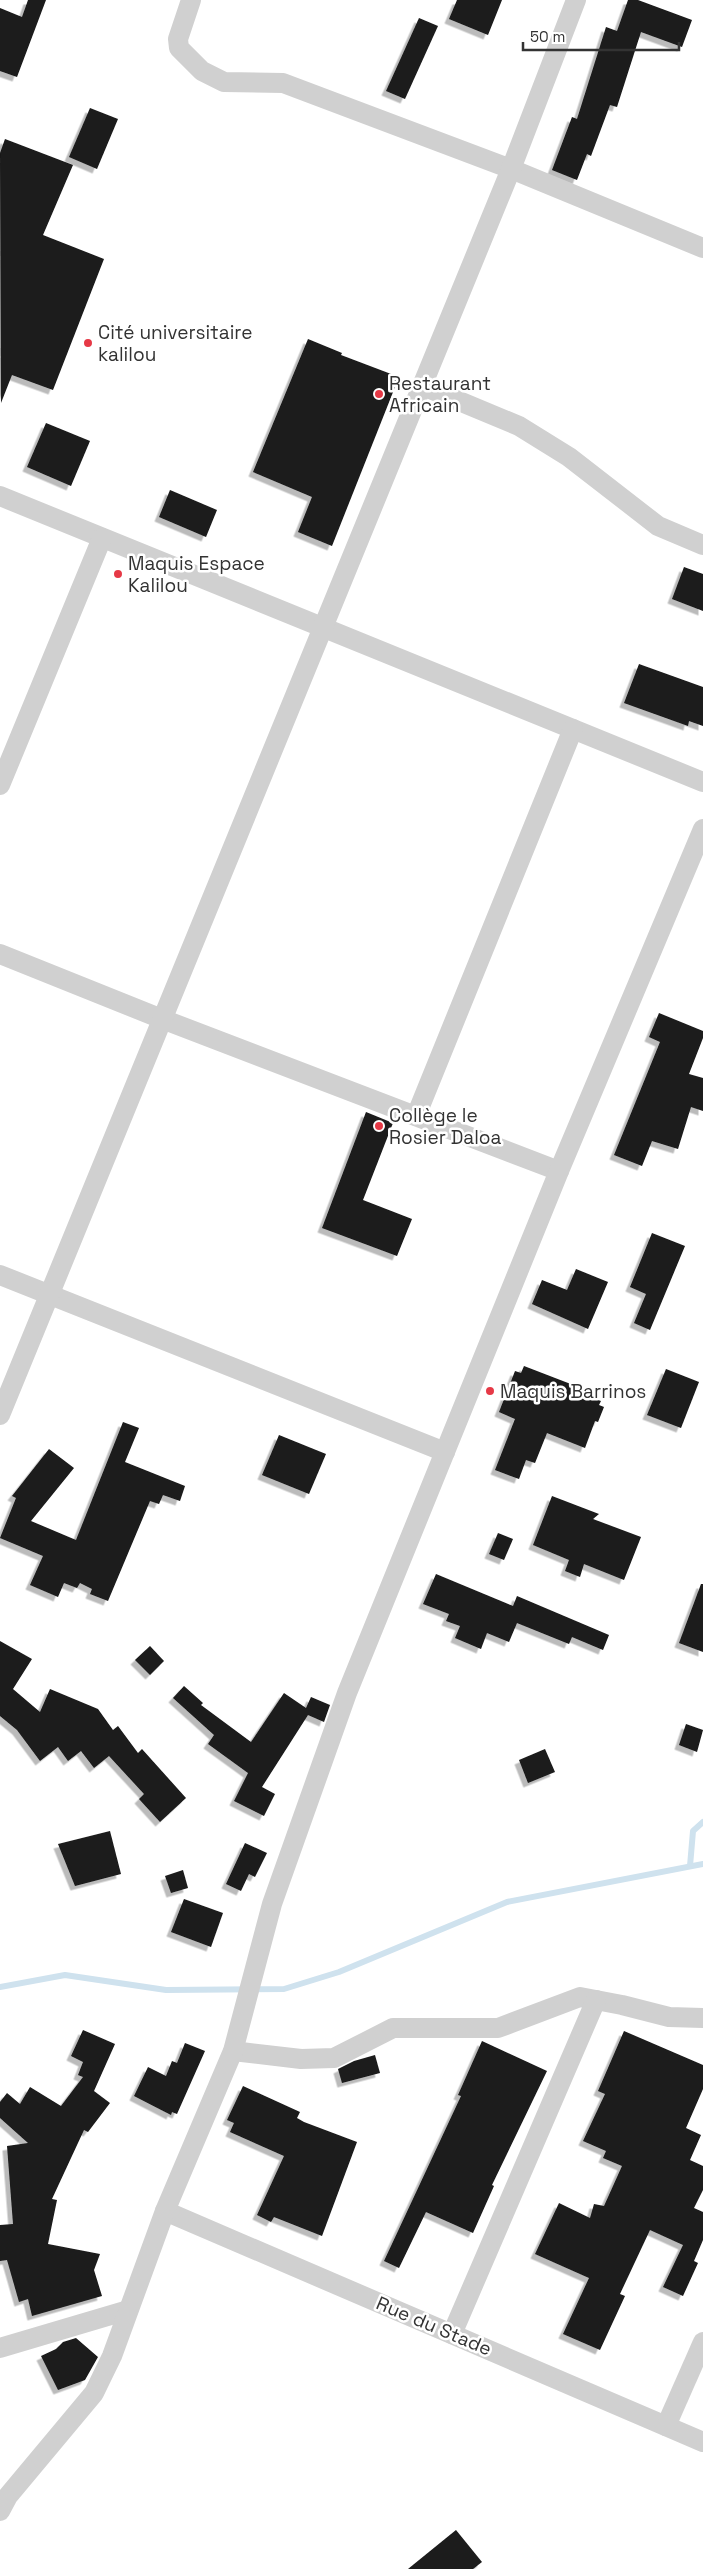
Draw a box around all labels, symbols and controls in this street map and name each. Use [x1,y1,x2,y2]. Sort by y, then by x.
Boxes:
scale bar [523,20,679,52]
text: 50 m [530,27,565,46]
place label: Cité universitaire kalilou [98,320,252,367]
marker: Cité universitaire kalilou [82,337,94,349]
place label: Restaurant Africain [389,371,491,418]
marker: Restaurant Africain [373,388,385,400]
place label: Maquis Espace Kalilou [128,551,265,598]
marker: Maquis Espace Kalilou [112,568,124,580]
place label: Collège le Rosier Daloa [389,1103,502,1150]
marker: Collège le Rosier Daloa [373,1120,385,1132]
place label: Maquis Barrinos [500,1379,646,1404]
marker: Maquis Barrinos [484,1385,496,1397]
street label: Rue du Stade [373,2290,495,2362]

